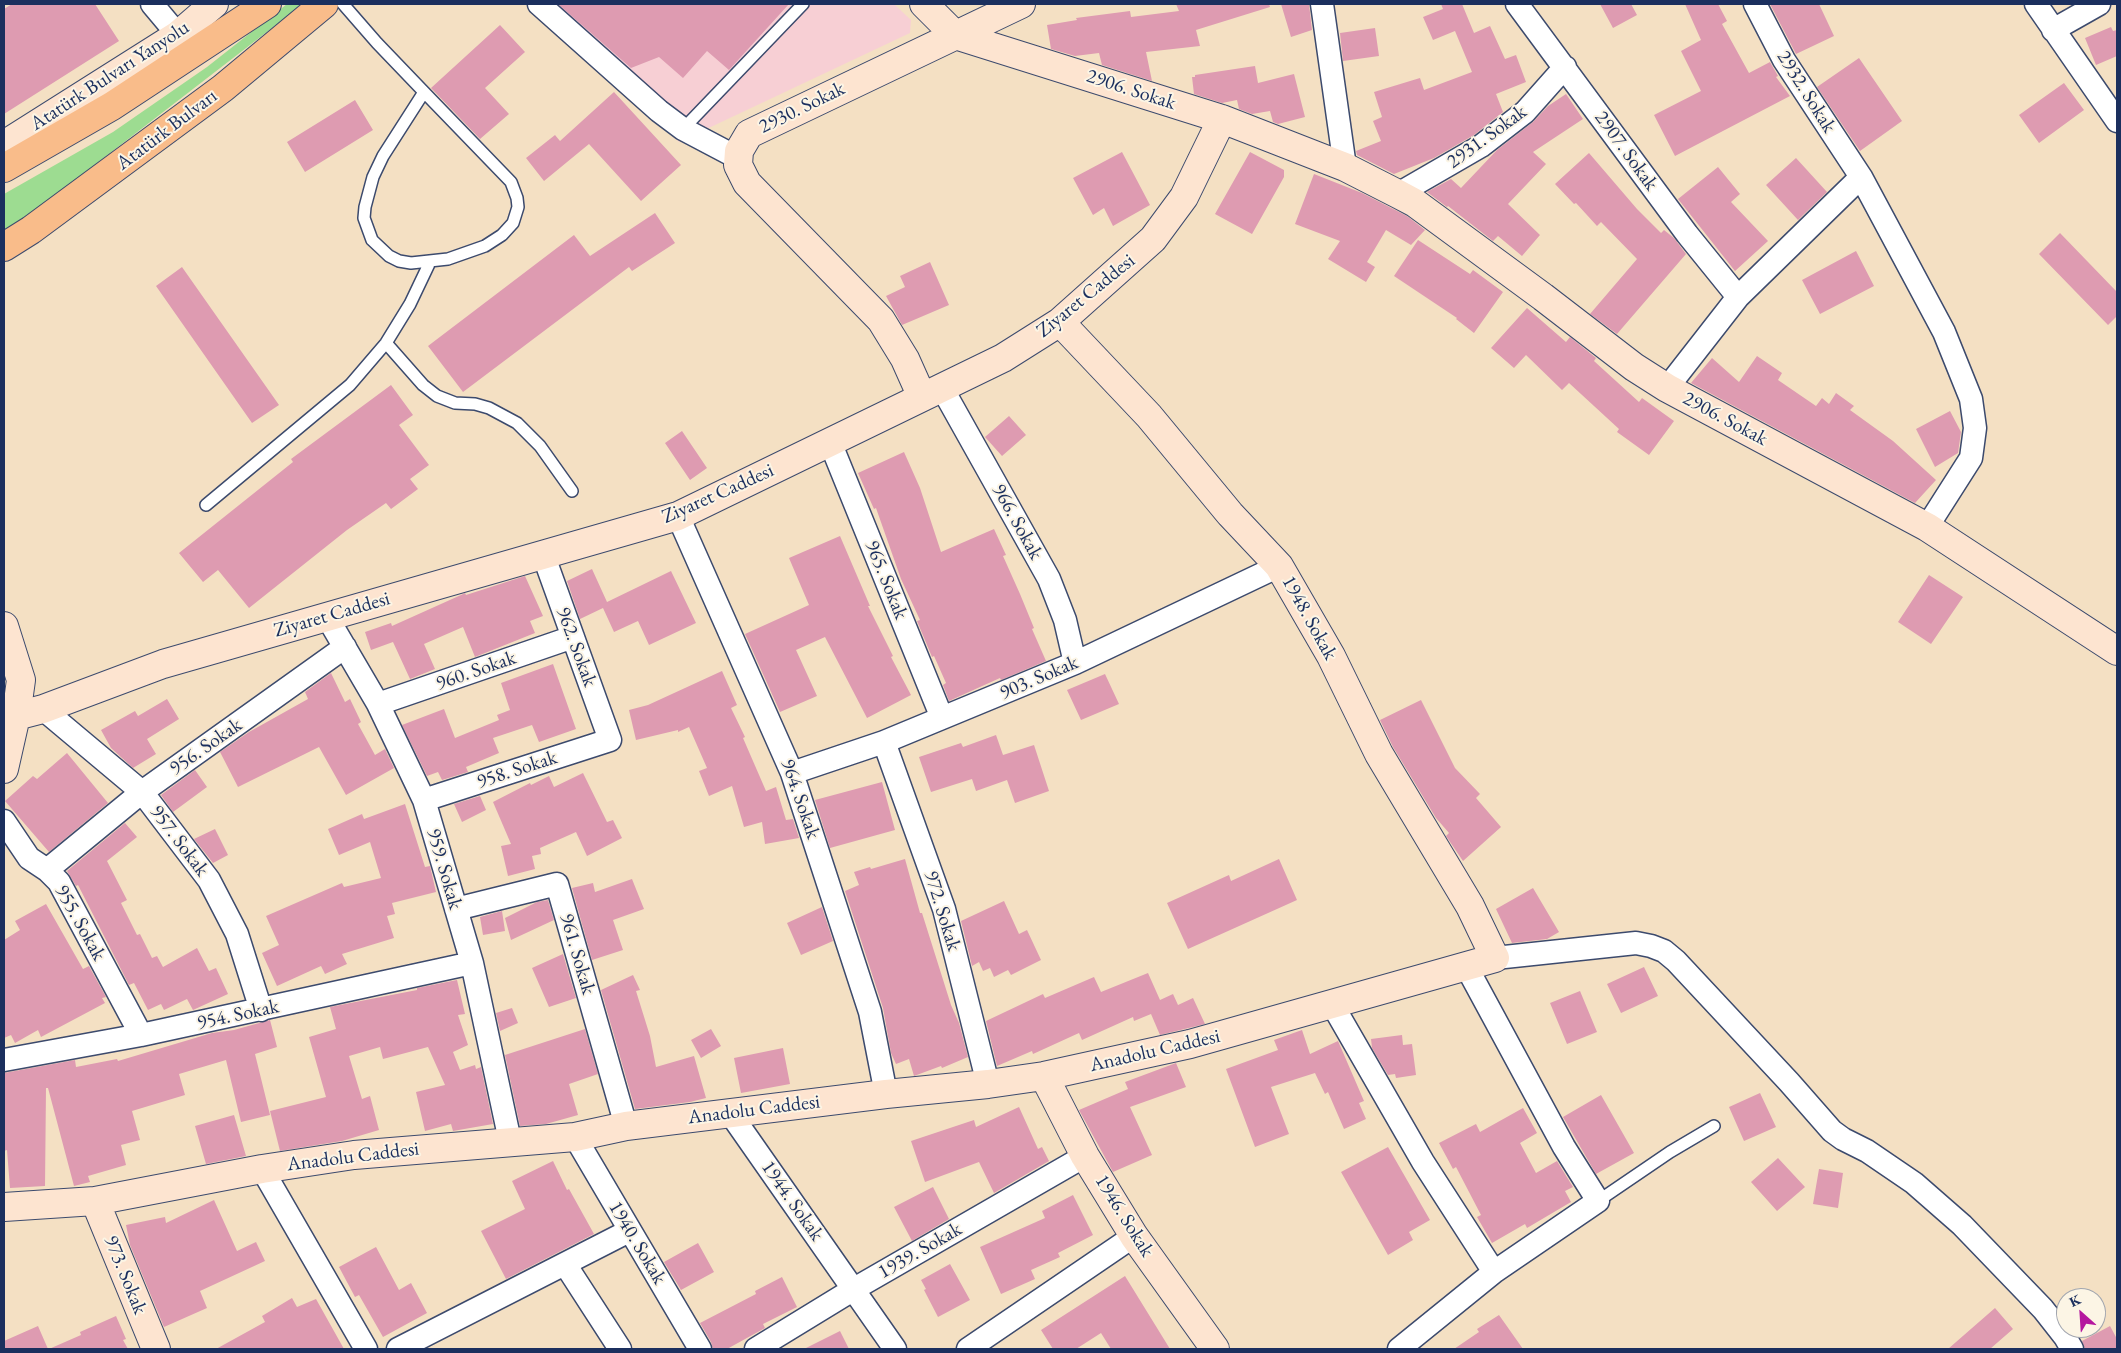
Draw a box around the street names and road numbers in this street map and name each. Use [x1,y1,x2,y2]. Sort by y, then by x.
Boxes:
street label: Atatürk Bulvarı Yanyolu [26,16,194,136]
street label: 2932. Sokak [1771,46,1841,138]
street label: 2906. Sokak [1083,64,1179,116]
street label: 2930. Sokak [755,77,849,139]
street label: Atatürk Bulvarı [112,84,222,176]
street label: 2931. Sokak [1442,100,1532,174]
street label: 2907. Sokak [1589,106,1663,196]
street label: Ziyaret Caddesi [1032,249,1140,343]
street label: 2906. Sokak [1678,387,1772,451]
street label: Ziyaret Caddesi [658,459,778,529]
street label: 966. Sokak [986,480,1048,564]
street label: 965. Sokak [859,537,913,623]
street label: 1948. Sokak [1276,572,1342,664]
street label: Ziyaret Caddesi [271,587,393,643]
street label: 962. Sokak [551,604,601,690]
street label: 960. Sokak [433,646,519,696]
street label: 903. Sokak [996,651,1082,705]
street label: 956. Sokak [165,713,247,781]
street label: 958. Sokak [474,746,560,794]
street label: 964. Sokak [775,756,825,842]
street label: 957. Sokak [144,801,214,881]
street label: 959. Sokak [421,826,467,912]
street label: 972. Sokak [918,868,966,954]
street label: 955. Sokak [49,881,111,965]
street label: 961. Sokak [554,911,600,997]
street label: 954. Sokak [195,995,281,1035]
street label: Anadolu Caddesi [1087,1024,1223,1078]
street label: Anadolu Caddesi [687,1090,821,1130]
street label: Anadolu Caddesi [286,1137,420,1177]
street label: 1944. Sokak [756,1156,828,1246]
street label: 1946. Sokak [1089,1170,1159,1262]
street label: 1940. Sokak [603,1197,671,1289]
street label: 1939. Sokak [874,1217,966,1285]
street label: 973. Sokak [98,1232,152,1318]

